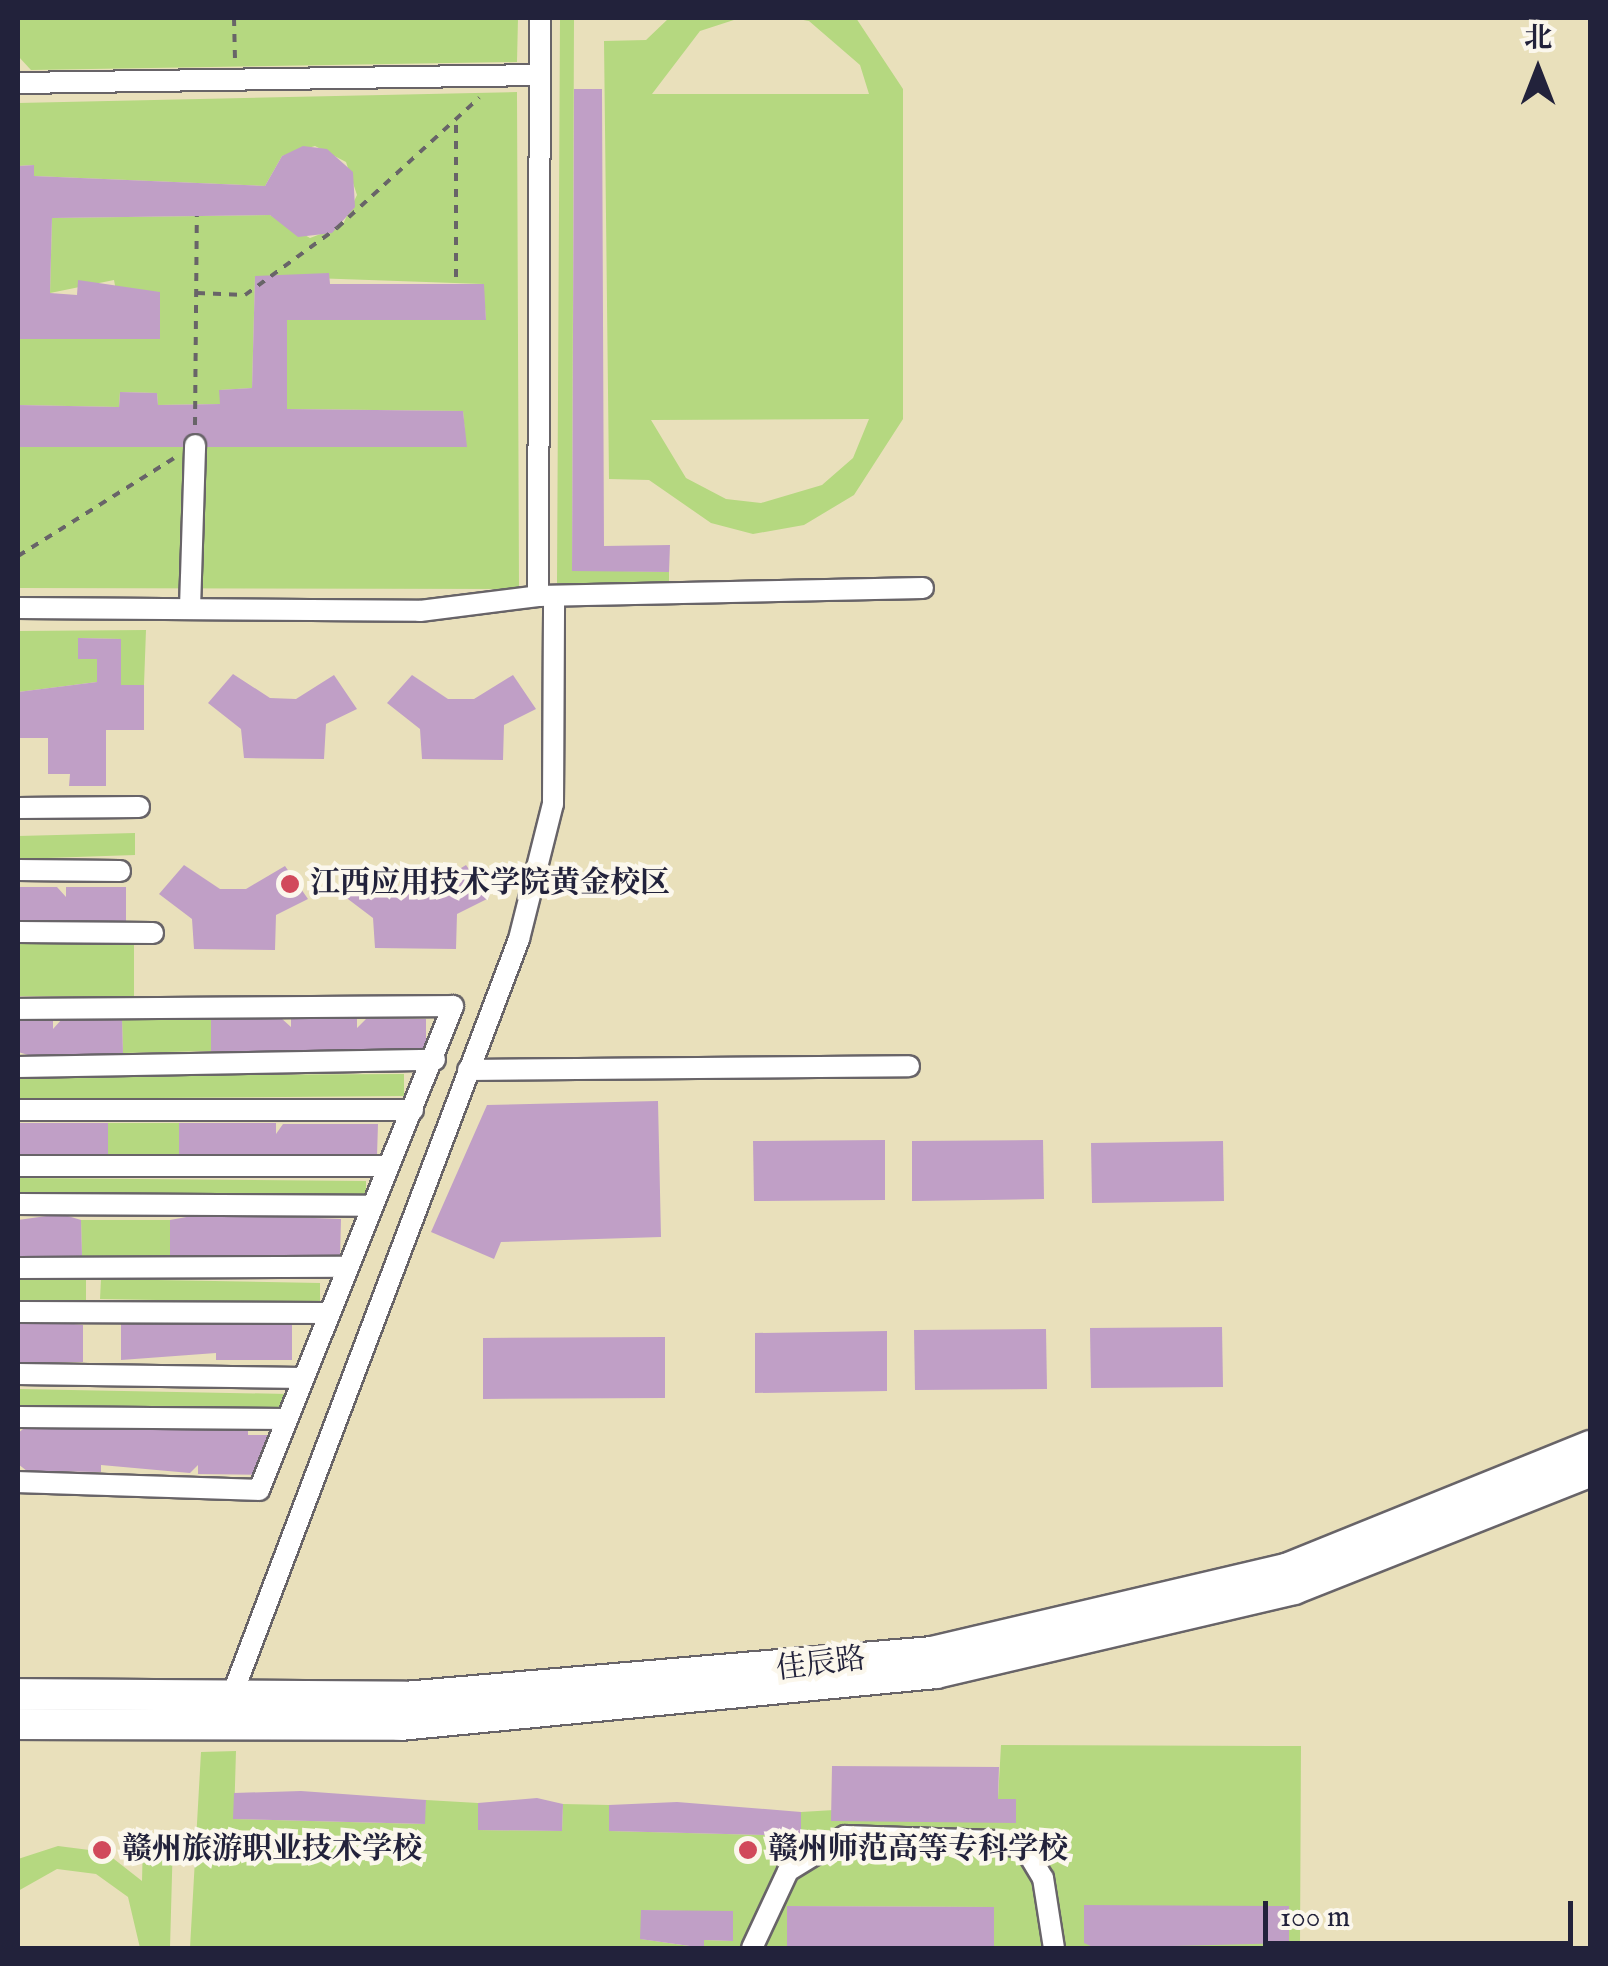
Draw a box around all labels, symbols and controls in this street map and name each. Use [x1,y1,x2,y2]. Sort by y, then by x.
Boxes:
north arrow [1488,20,1588,120]
text: 北 [1524,22,1552,57]
place label: 江西应用技术学院黄金校区 [310,866,670,902]
marker: 江西应用技术学院黄金校区 [279,873,301,895]
street label: 佳辰路 [774,1642,868,1688]
place label: 赣州旅游职业技术学校 [122,1832,422,1868]
place label: 赣州师范高等专科学校 [768,1832,1068,1868]
marker: 赣州旅游职业技术学校 [91,1839,113,1861]
marker: 赣州师范高等专科学校 [737,1839,759,1861]
scale bar [1268,1881,1578,1943]
text: 100 m [1280,1899,1350,1937]

